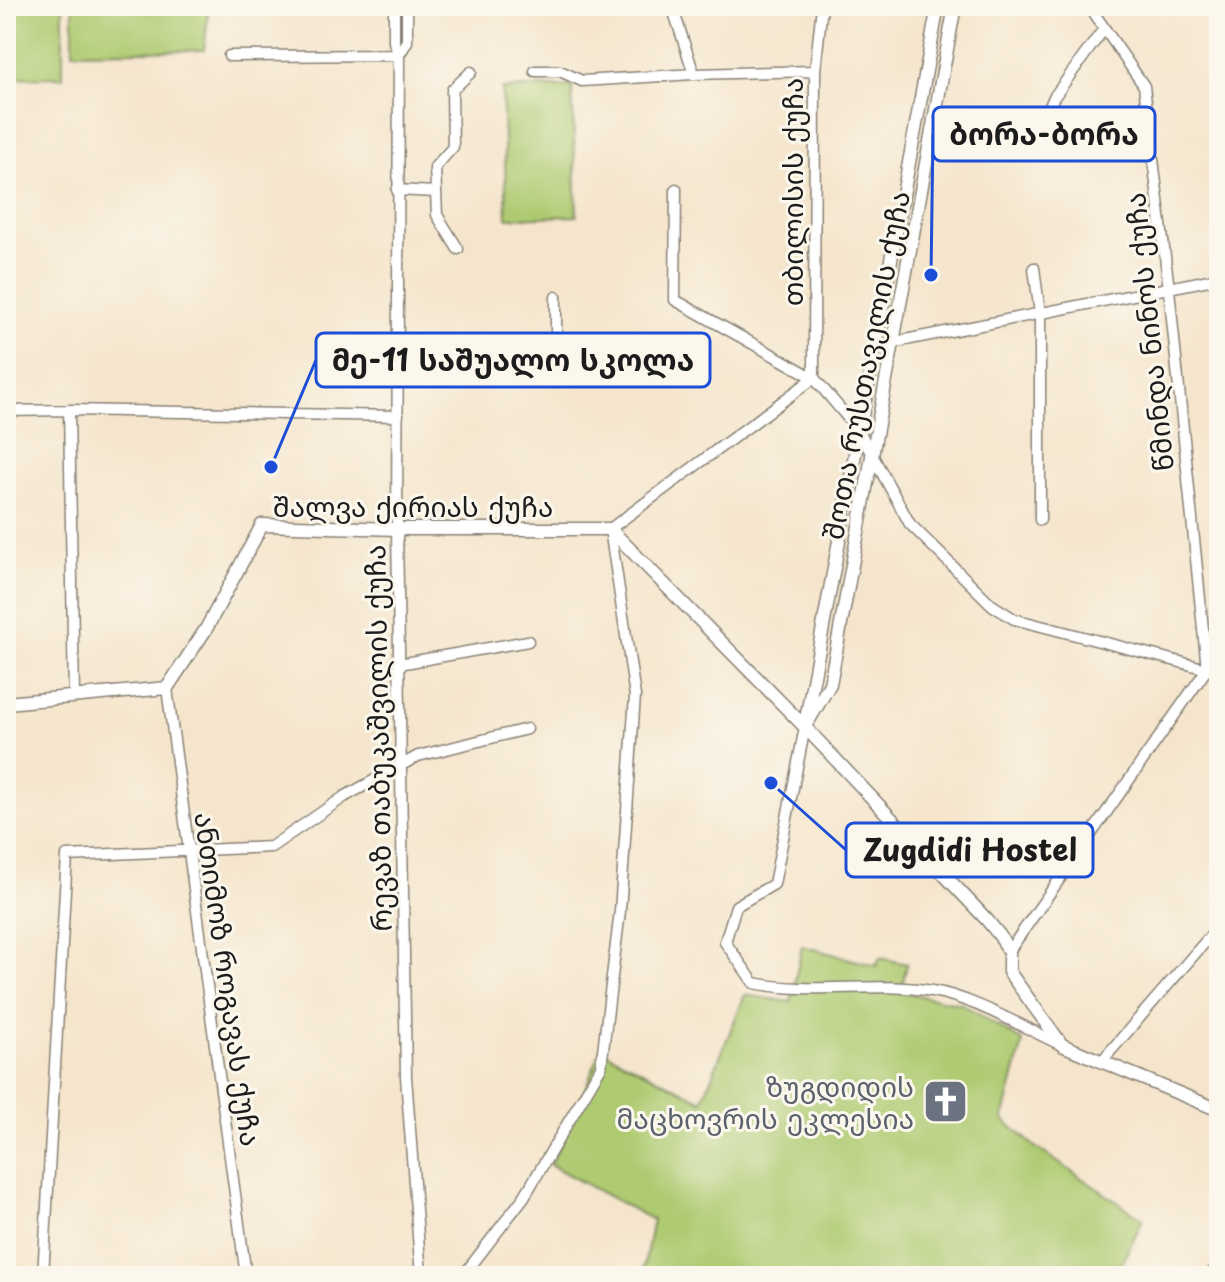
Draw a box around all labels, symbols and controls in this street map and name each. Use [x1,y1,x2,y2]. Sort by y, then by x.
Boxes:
street label: თბილისის ქუჩა [770,78,813,306]
callout: ბორა-ბორა [933,107,1155,161]
text: ბორა-ბორა [949,110,1139,155]
street label: შოთა რუსთაველის ქუჩა [810,187,920,543]
street label: წმინდა ნინოს ქუჩა [1112,191,1184,473]
callout: მე-11 საშუალო სკოლა [316,333,710,387]
text: მე-11 საშუალო სკოლა [332,336,694,381]
street label: შალვა ქირიას ქუჩა [273,484,553,527]
street label: რევაზ თაბუკაშვილის ქუჩა [352,544,402,932]
street label: ანთიმოზ როგავას ქუჩა [184,809,274,1149]
callout: Zugdidi Hostel [846,823,1093,877]
text: Zugdidi Hostel [863,826,1077,871]
place label: ზუგდიდის მაცხოვრის ეკლესია [617,1064,914,1139]
church icon: ზუგდიდის მაცხოვრის ეკლესია [921,1077,969,1125]

